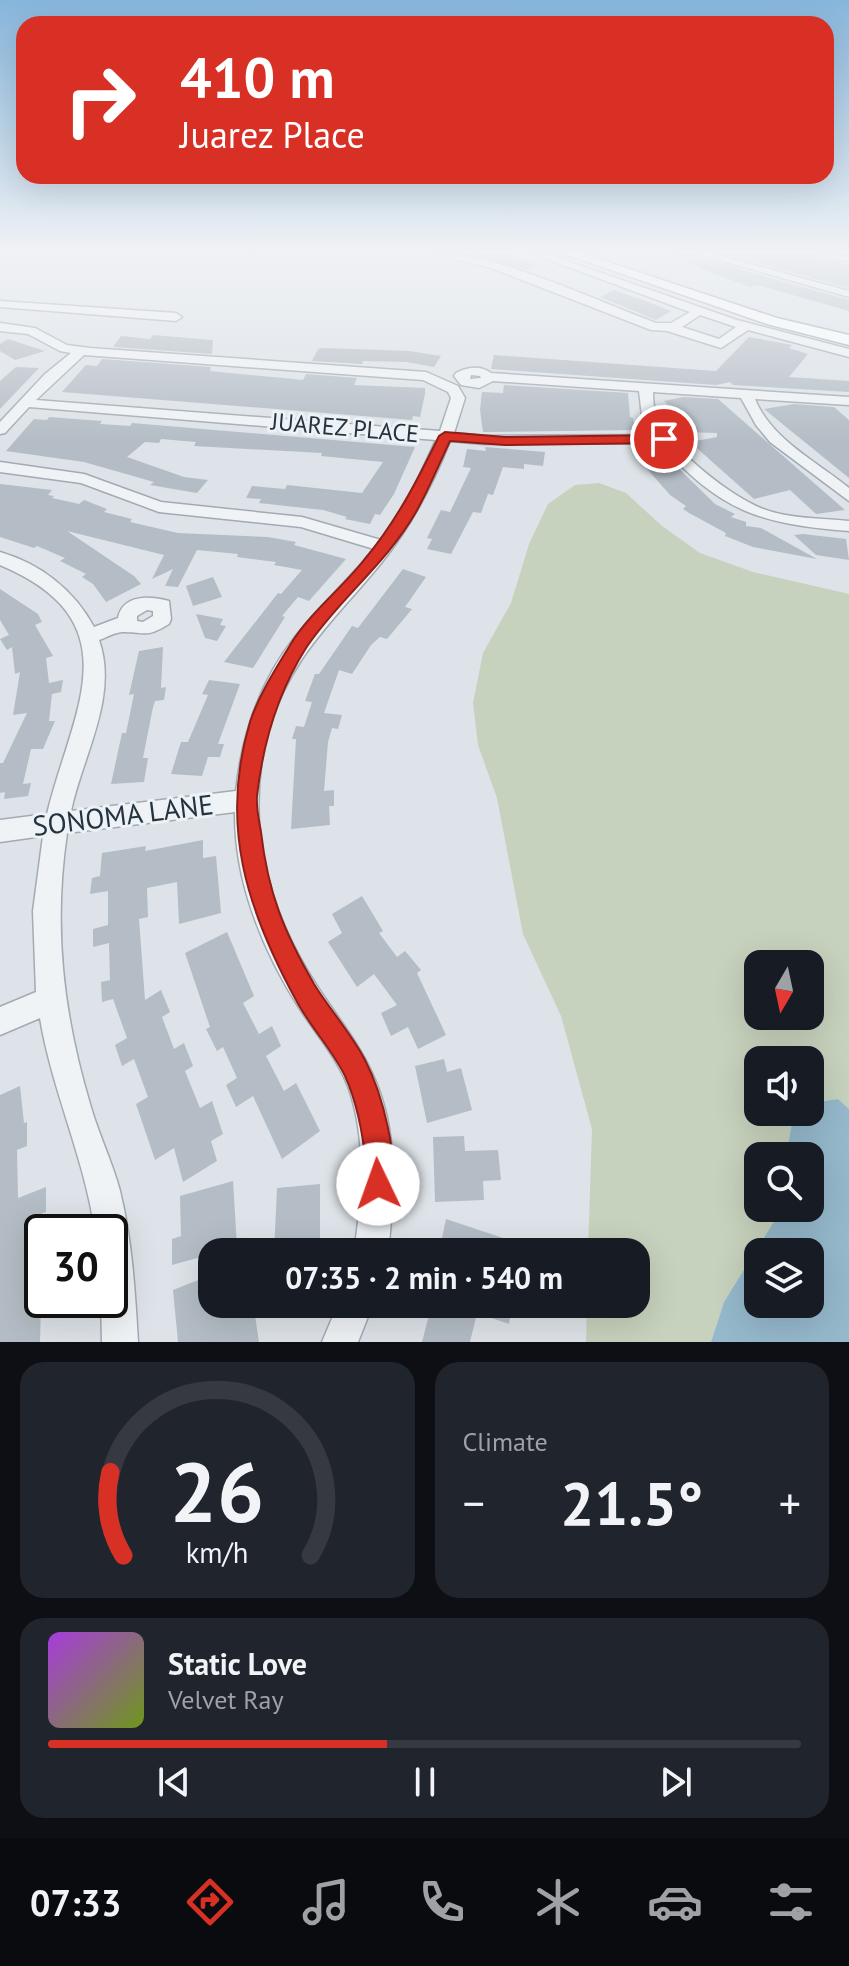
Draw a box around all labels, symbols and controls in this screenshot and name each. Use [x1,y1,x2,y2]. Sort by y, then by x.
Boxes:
text: 410 m [180,41,335,113]
icon: right [48,48,152,152]
text: Juarez Place [180,111,365,158]
pin [630,405,698,473]
street label: JUAREZ PLACE [269,406,420,449]
icon: arrive [642,417,686,461]
street label: SONOMA LANE [30,785,215,844]
north arrow [744,950,824,1030]
map controls [744,950,824,1318]
button: sound [744,1046,824,1126]
position arrow [336,1142,420,1226]
button: search [744,1142,824,1222]
speed limit sign: 30 [24,1214,128,1318]
button: layers [744,1238,824,1318]
text: 07:35 · 2 min · 540 m [285,1258,563,1297]
text: Climate [463,1425,548,1458]
text: 26 [170,1437,264,1545]
text: 21.5° [560,1464,703,1542]
text: − [463,1474,485,1531]
text: + [779,1474,801,1531]
text: km/h [186,1534,249,1571]
text: Static Love [168,1644,307,1683]
text: Velvet Ray [168,1683,284,1716]
icon: previous [152,1760,196,1804]
icon: pause [403,1760,447,1804]
icon: next [654,1760,698,1804]
icon: directions [182,1874,238,1930]
icon: music [298,1874,354,1930]
icon: phone [414,1874,470,1930]
icon: climate [530,1874,586,1930]
icon: car [647,1874,703,1930]
icon: filters [763,1874,819,1930]
text: 07:33 [30,1879,121,1926]

